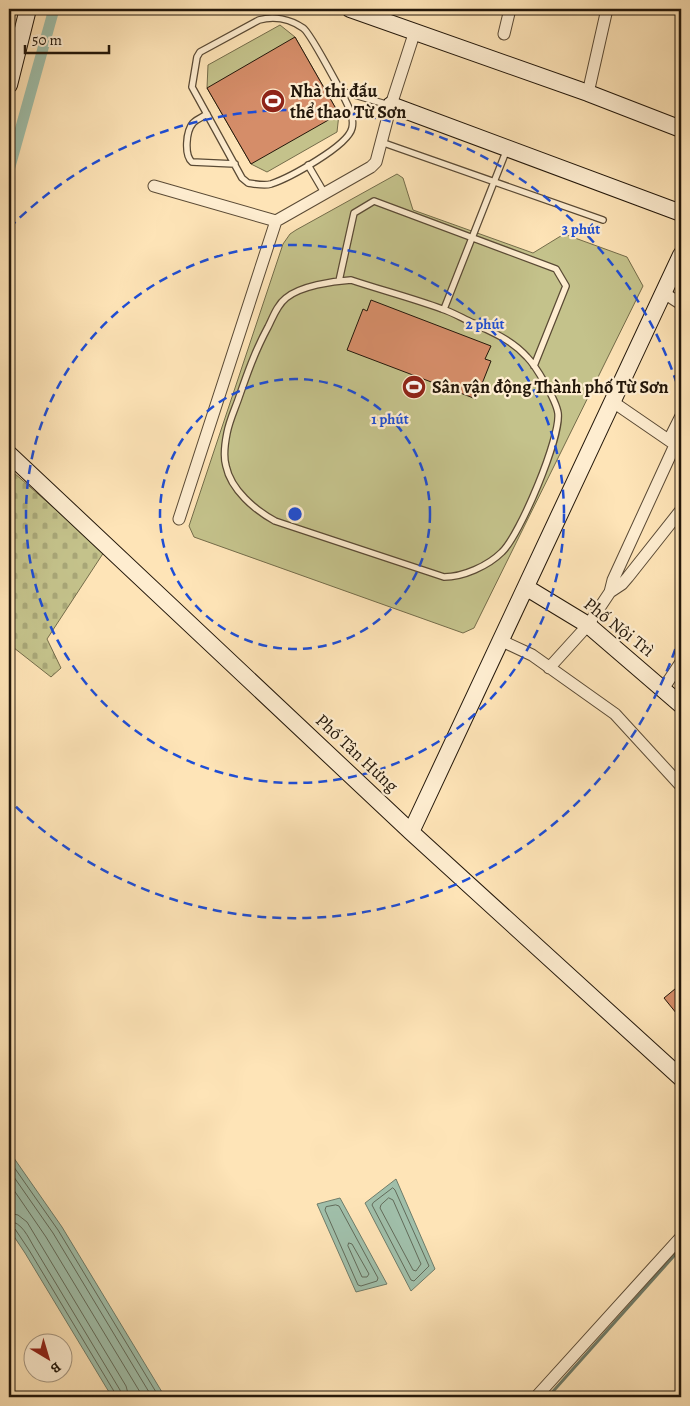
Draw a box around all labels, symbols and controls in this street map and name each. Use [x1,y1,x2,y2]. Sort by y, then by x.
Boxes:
scale bar [25,22,109,54]
text: 50 m [32,30,62,50]
place label: Nhà thi đấu thể thao Từ Sơn [290,79,406,124]
sports icon: Nhà thi đấu thể thao Từ Sơn [260,88,286,114]
text: 3 phút [562,219,600,239]
text: 2 phút [465,314,505,334]
sports icon: Sân vận động Thành phố Từ Sơn [401,374,427,400]
place label: Sân vận động Thành phố Từ Sơn [432,375,669,399]
text: 1 phút [371,409,409,429]
centre of rings [286,505,304,523]
street label: Phố Nội Trì [579,592,659,662]
street label: Phố Tân Hưng [310,708,404,798]
north arrow [22,1334,72,1384]
text: B [46,1358,65,1378]

